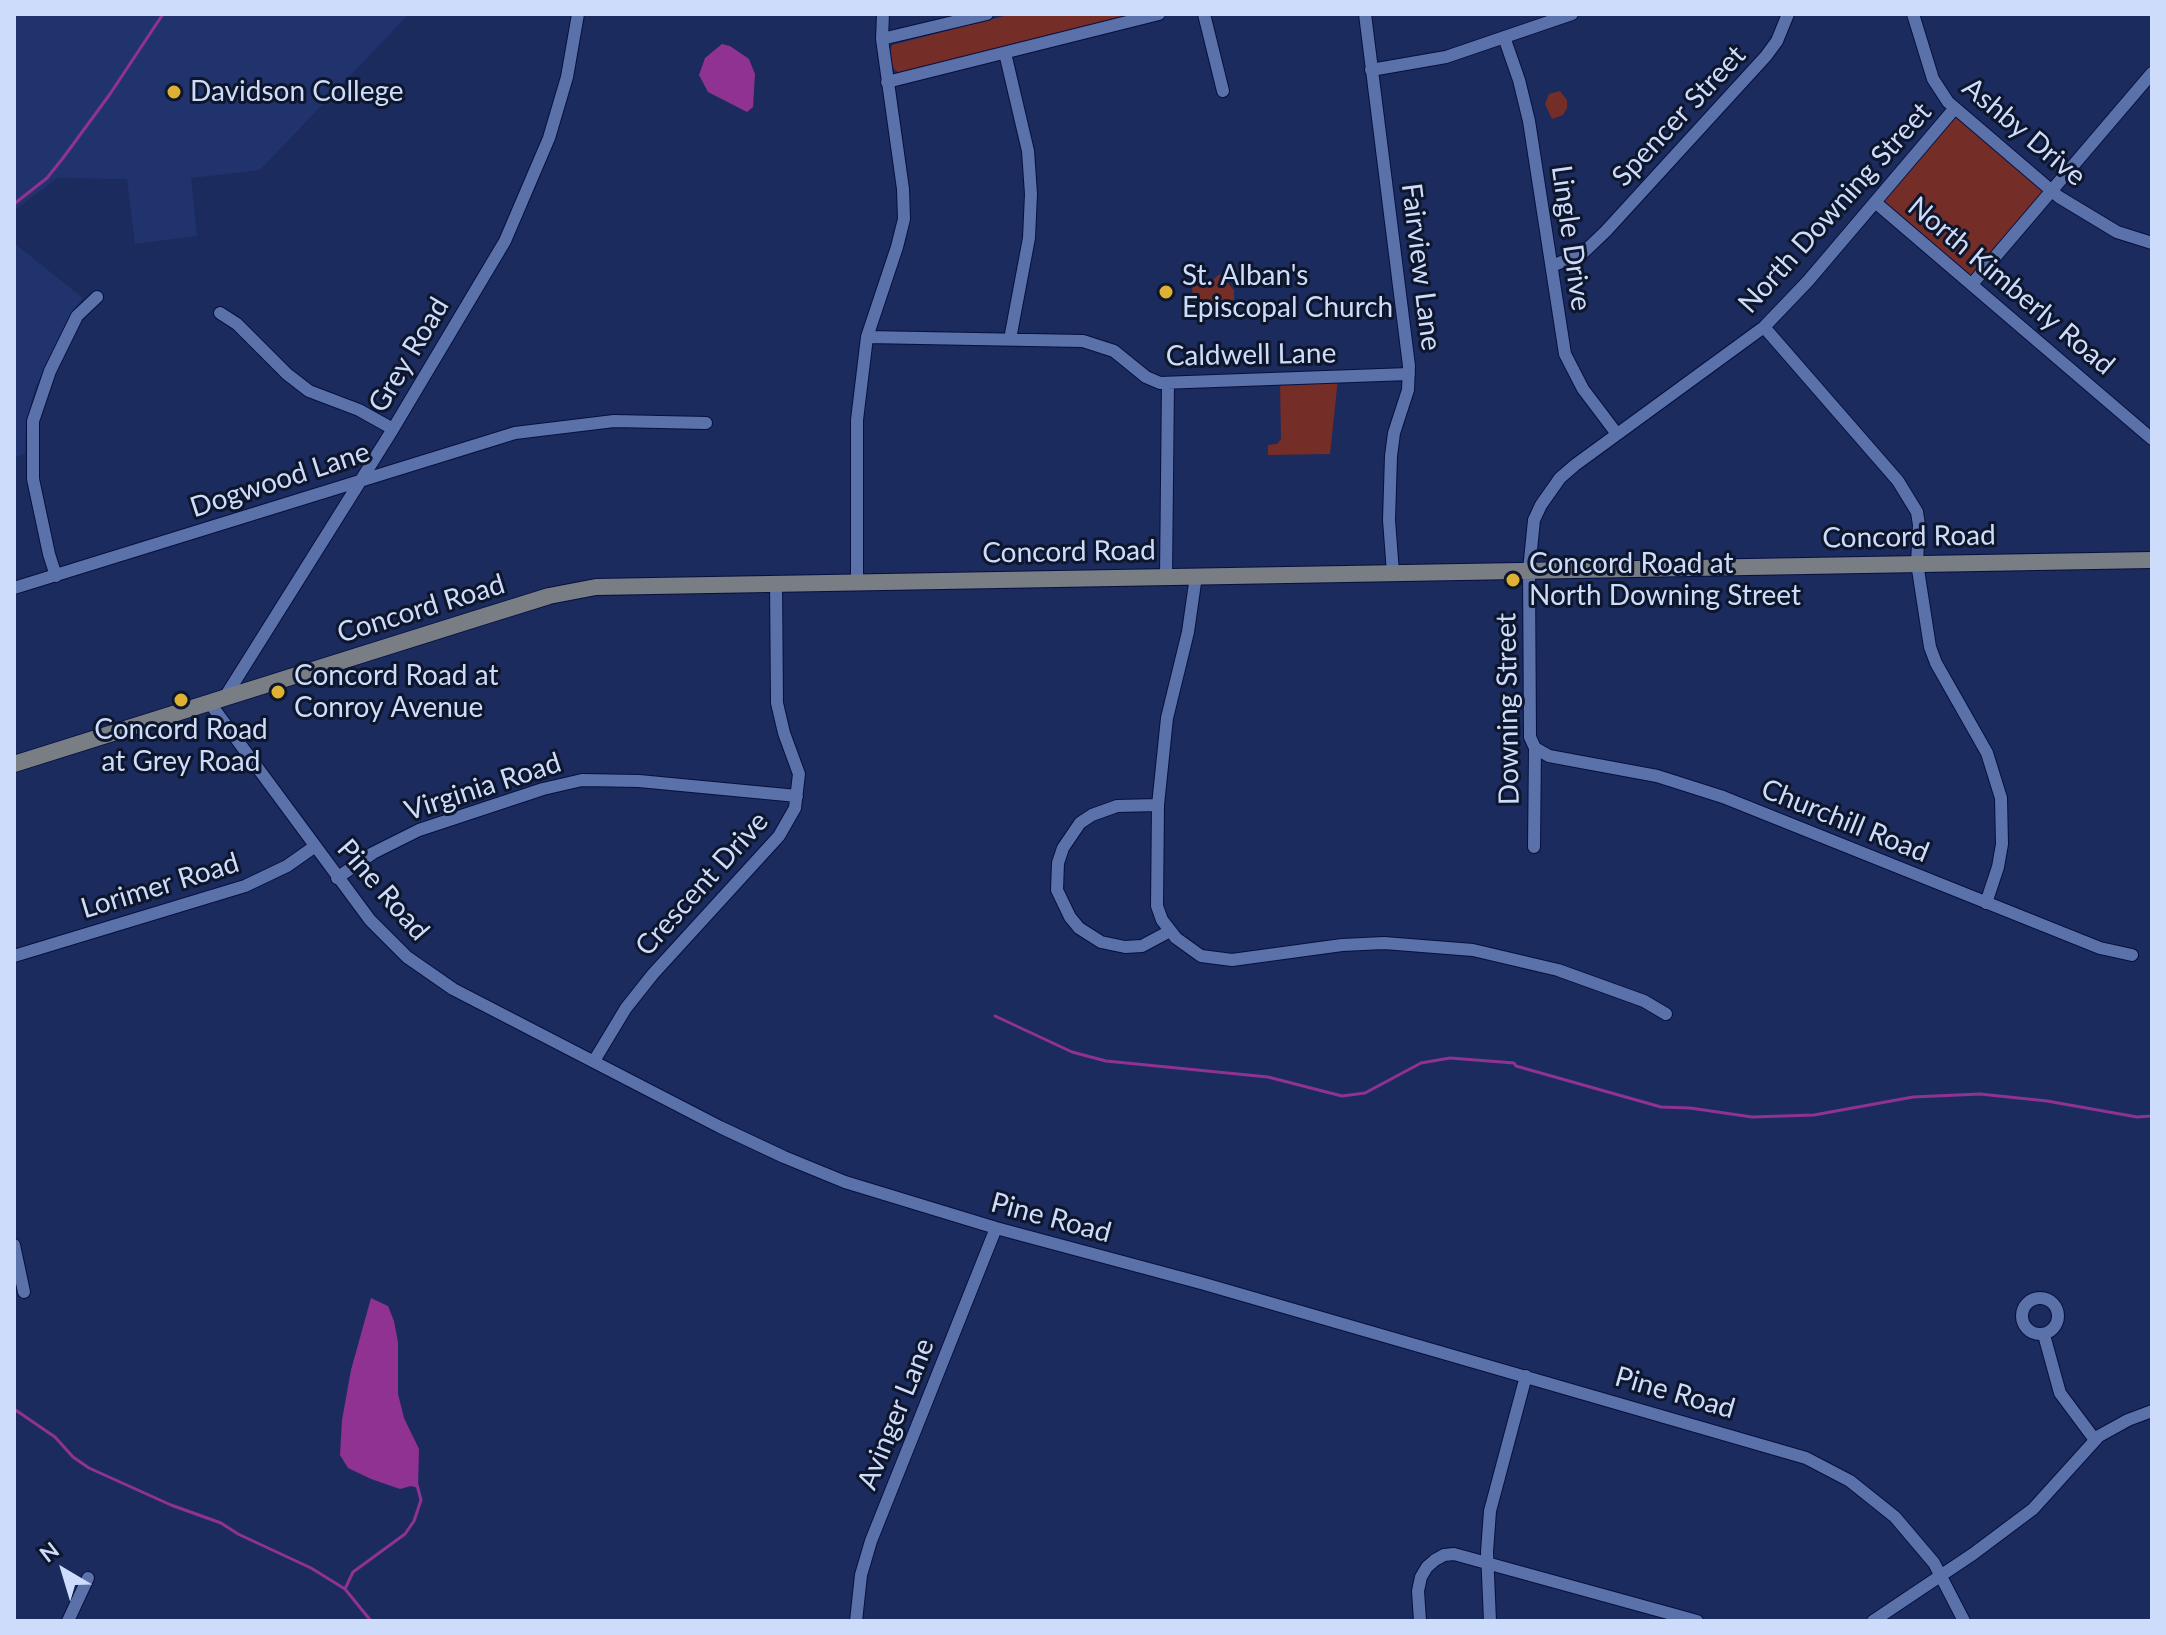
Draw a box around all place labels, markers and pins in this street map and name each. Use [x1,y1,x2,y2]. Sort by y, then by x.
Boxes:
place label: Davidson College [190,75,404,109]
marker: Davidson College [165,83,183,101]
place label: St. Alban's Episcopal Church [1182,259,1393,325]
marker: St. Alban's Episcopal Church [1157,283,1175,301]
place label: Concord Road at North Downing Street [1529,547,1801,613]
marker: Concord Road at North Downing Street [1504,571,1522,589]
place label: Concord Road at Conroy Avenue [294,659,498,725]
marker: Concord Road at Conroy Avenue [269,683,287,701]
marker: Concord Road at Grey Road [172,691,190,709]
place label: Concord Road at Grey Road [94,713,268,779]

